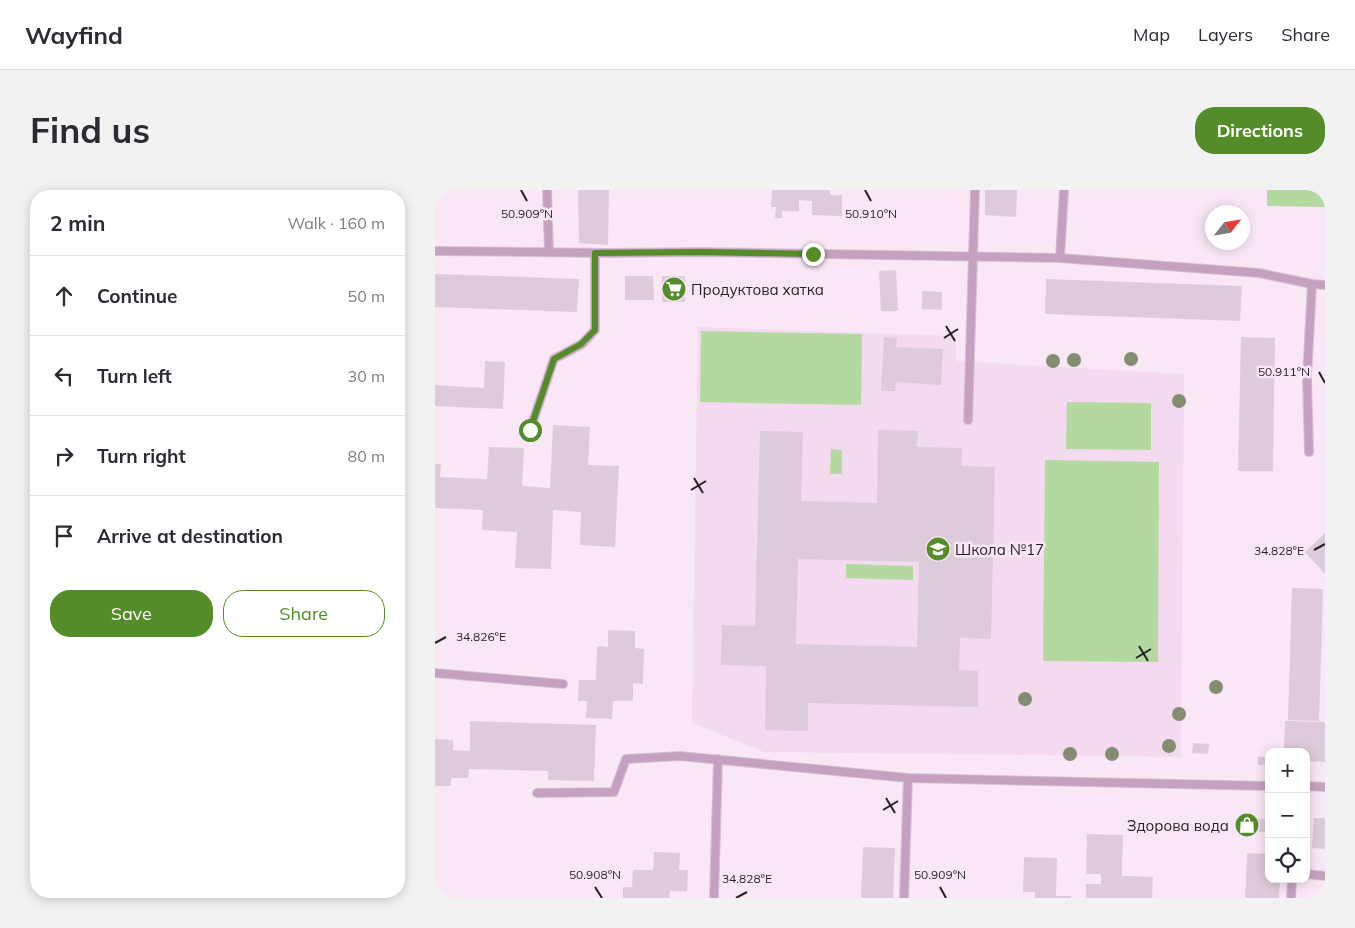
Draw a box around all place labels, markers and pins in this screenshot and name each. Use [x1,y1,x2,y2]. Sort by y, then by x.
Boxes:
supermarket icon: Продуктова хатка [661,276,687,302]
place label: Продуктова хатка [691,280,824,299]
school or university icon: Школа №17 [925,536,951,562]
place label: Школа №17 [955,540,1044,559]
shop icon: Здорова вода [1234,812,1260,838]
place label: Здорова вода [1127,816,1229,835]

